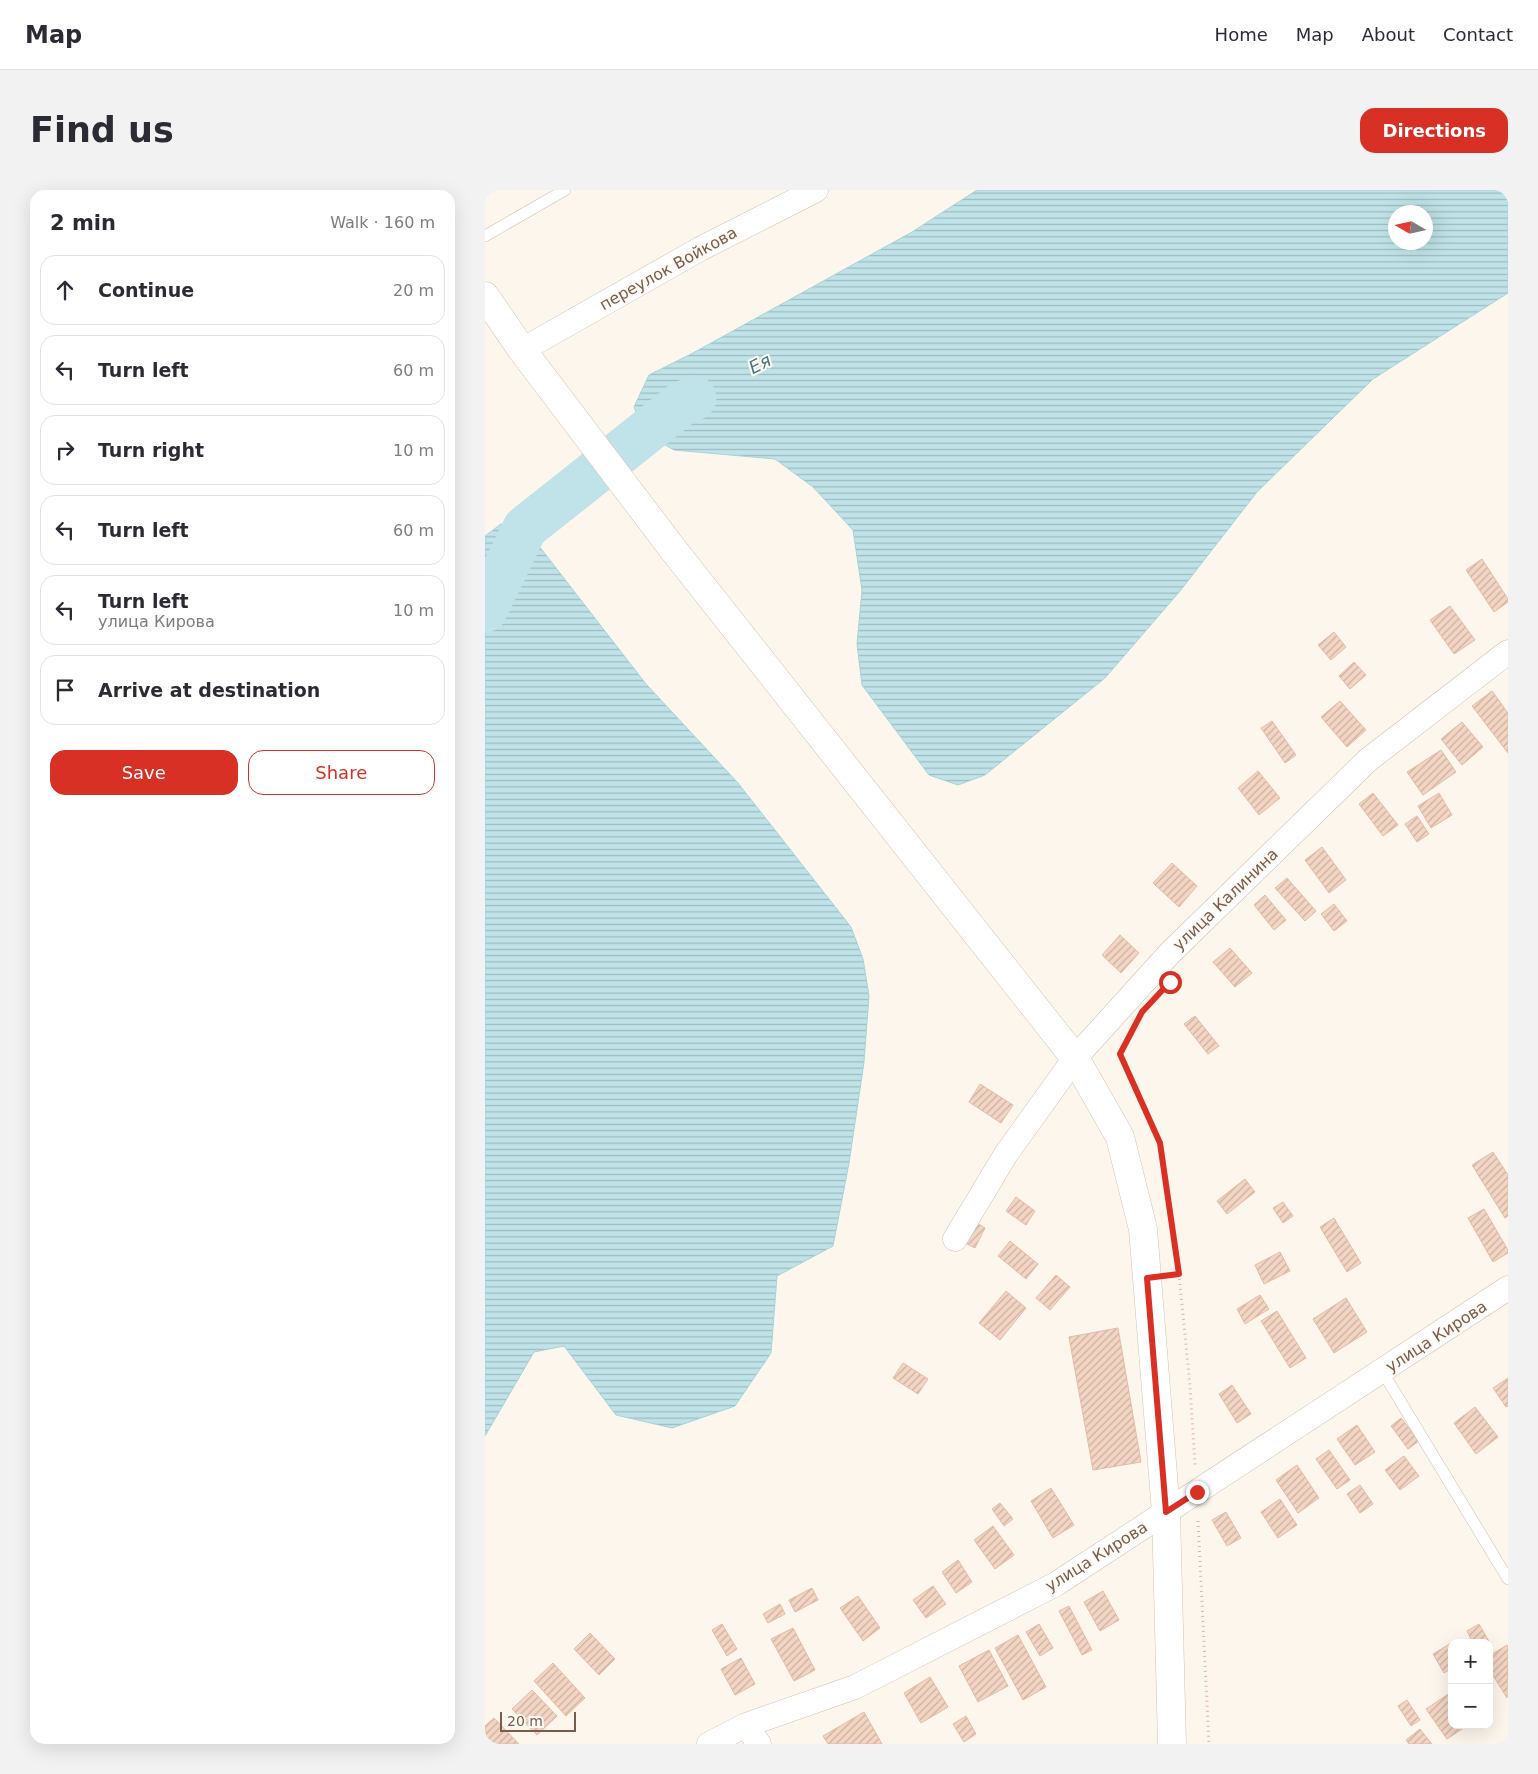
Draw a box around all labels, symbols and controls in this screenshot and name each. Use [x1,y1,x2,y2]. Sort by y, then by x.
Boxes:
text: Map [25,21,82,49]
text: Home [1215,24,1268,45]
text: Map [1296,24,1334,45]
text: About [1362,24,1415,45]
text: Contact [1443,24,1513,45]
button: Directions [1360,108,1508,153]
text: Find us [30,110,174,150]
north arrow [1388,205,1433,250]
text: 2 min [50,211,116,235]
text: Walk · 160 m [330,213,435,232]
street label: переулок Войкова [596,223,740,314]
icon: ahead [51,276,79,304]
text: Continue [98,279,194,301]
text: 20 m [393,281,434,300]
water label: Ея [745,349,775,378]
icon: left [51,356,79,384]
text: Turn left [98,359,189,381]
text: 60 m [393,361,434,380]
icon: right [51,436,79,464]
text: Turn right [98,439,204,461]
text: 10 m [393,441,434,460]
icon: left [51,516,79,544]
text: Turn left [98,519,189,541]
text: 60 m [393,521,434,540]
text: Turn left [98,590,189,612]
icon: left [51,596,79,624]
text: 10 m [393,601,434,620]
text: улица Кирова [98,612,215,631]
icon: arrive [51,676,79,704]
text: Arrive at destination [98,679,320,701]
button: Save [50,750,238,795]
button: Share [248,750,435,795]
street label: улица Калинина [1169,844,1282,954]
route start [1159,971,1182,994]
street label: улица Кирова [1382,1297,1490,1376]
route end [1186,1481,1209,1504]
street label: улица Кирова [1042,1517,1151,1595]
map controls [1448,1639,1493,1729]
button: + [1448,1639,1493,1684]
button: − [1448,1684,1493,1729]
scale bar [500,1709,576,1732]
text: 20 m [507,1713,543,1729]

